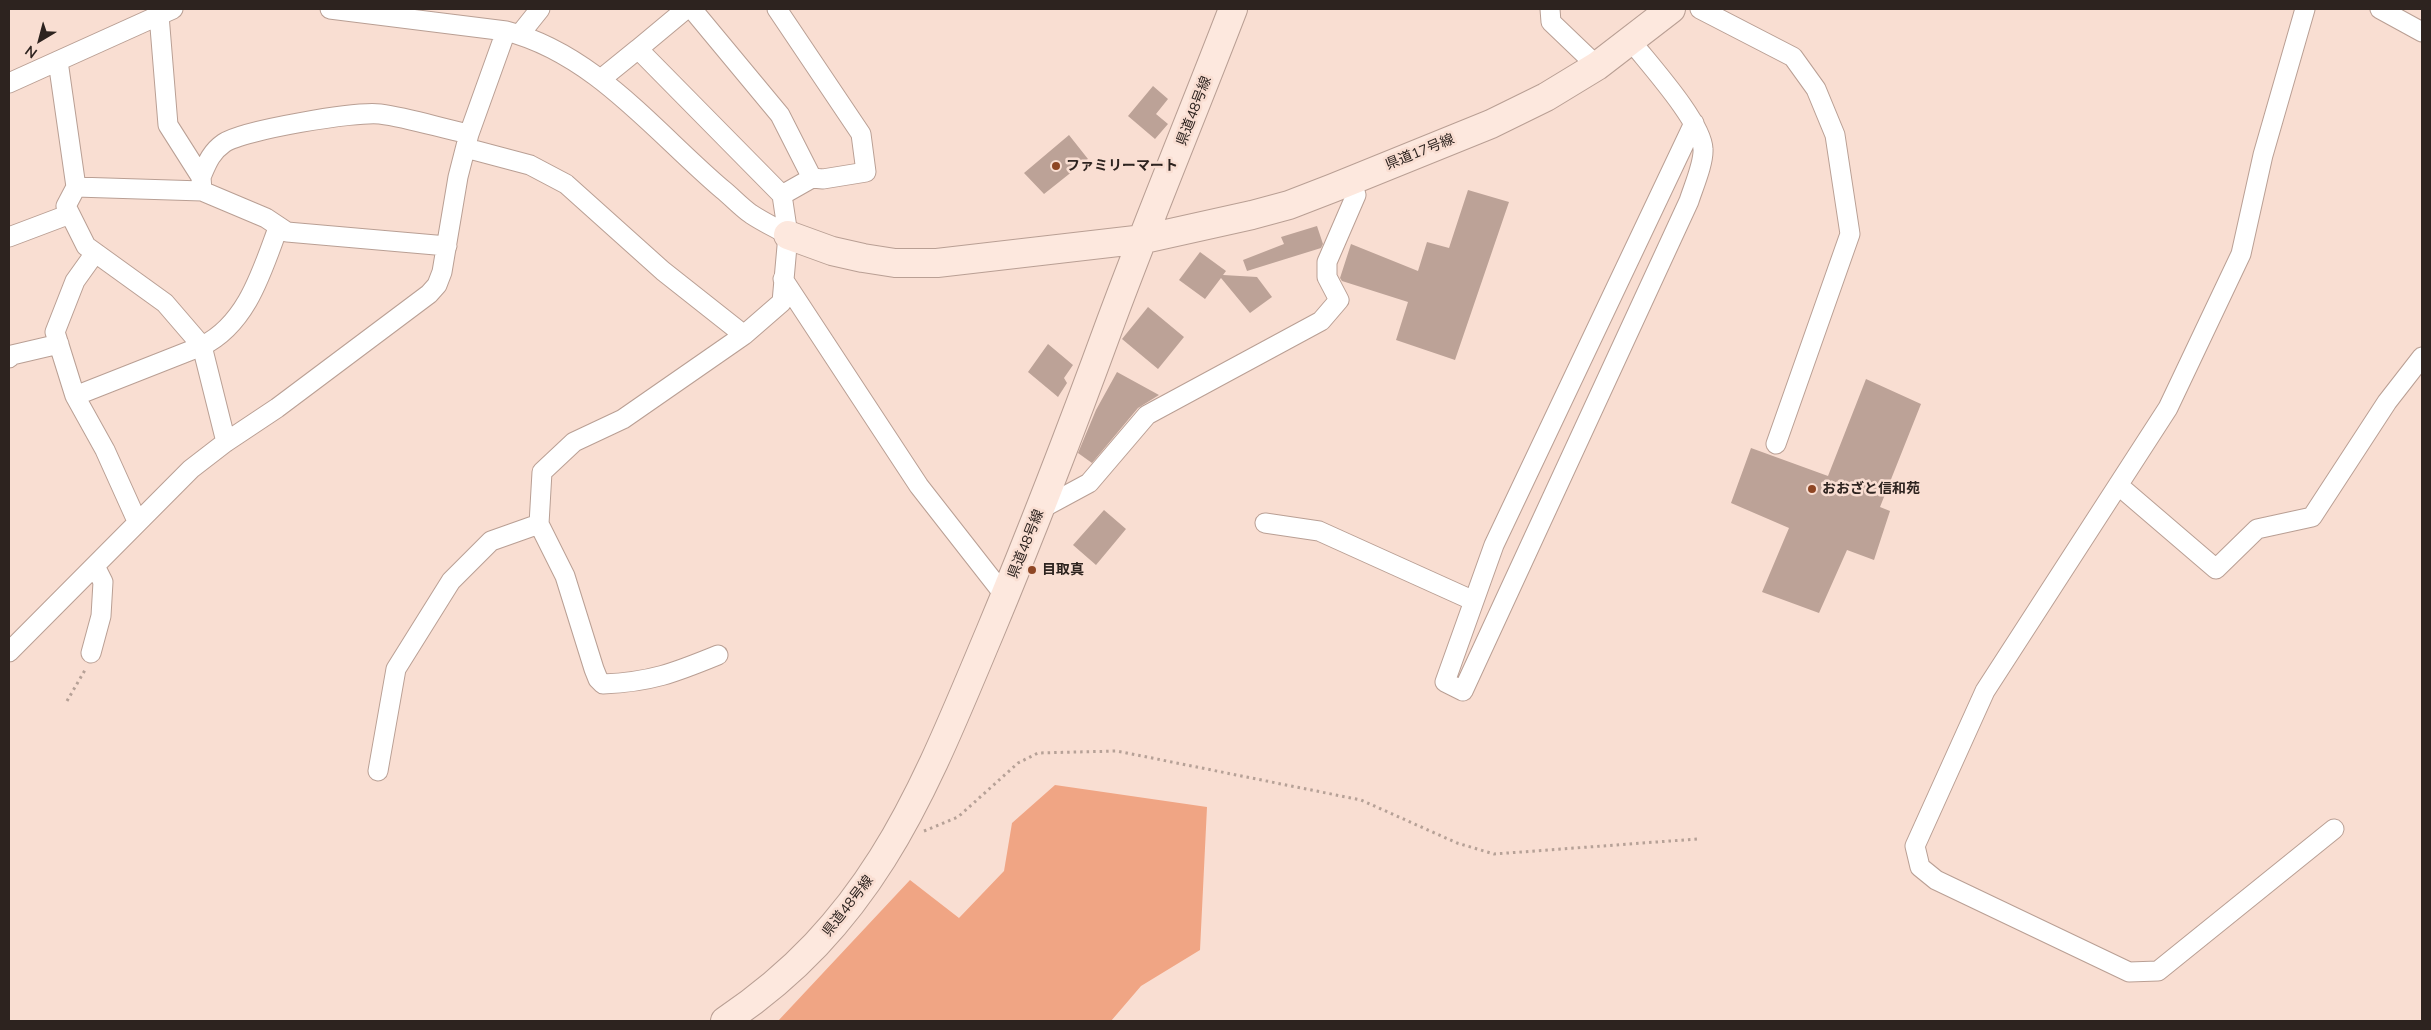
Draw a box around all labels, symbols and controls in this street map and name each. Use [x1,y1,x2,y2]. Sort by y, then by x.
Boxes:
north arrow [15,15,65,65]
text: N [21,42,41,62]
street label: 県道48号線 [1173,74,1215,148]
street label: 県道17号線 [1383,131,1457,173]
place label: ファミリーマート [1066,158,1178,174]
marker: ファミリーマート [1050,160,1062,172]
place label: おおざと信和苑 [1822,481,1920,497]
marker: おおざと信和苑 [1806,483,1818,495]
street label: 県道48号線 [1005,507,1047,581]
place label: 目取真 [1042,562,1084,578]
marker: 目取真 [1026,564,1038,576]
street label: 県道48号線 [819,872,877,940]

